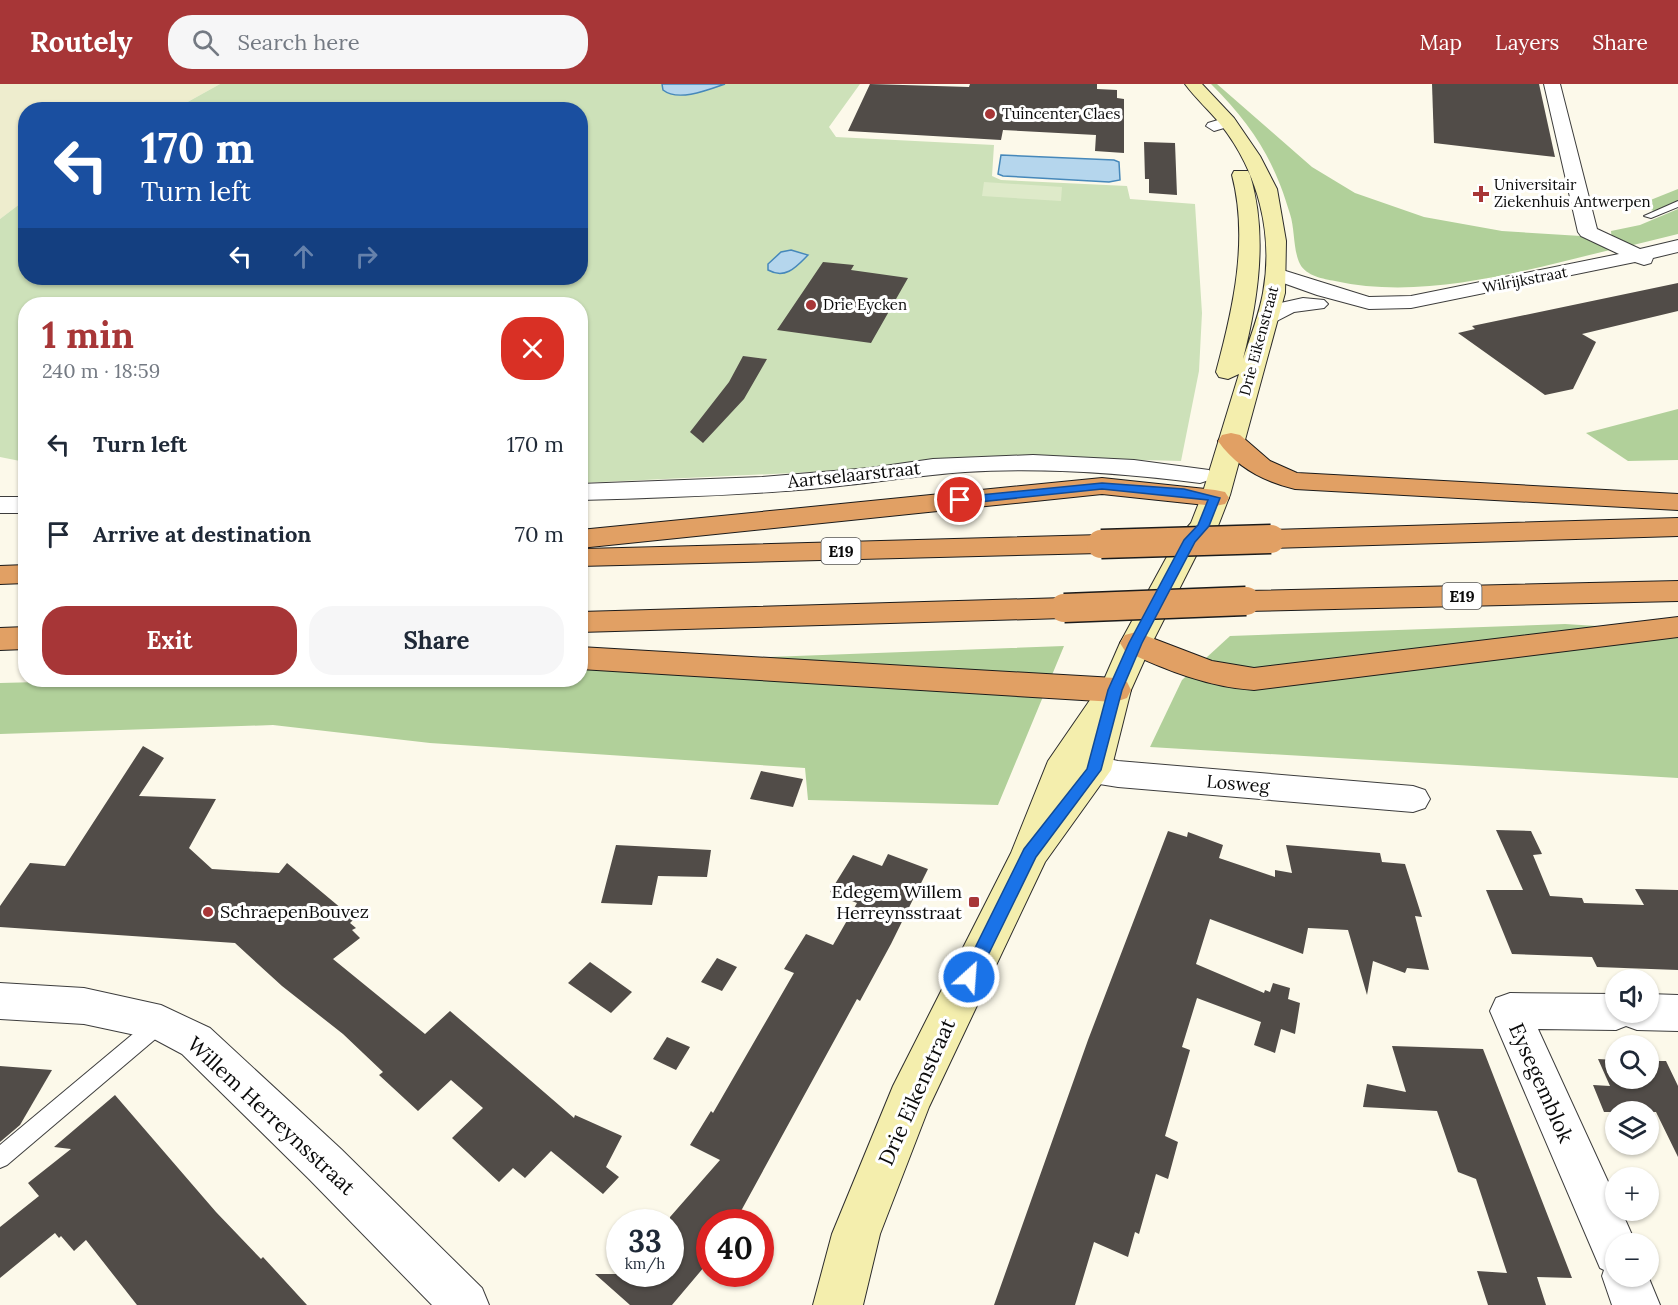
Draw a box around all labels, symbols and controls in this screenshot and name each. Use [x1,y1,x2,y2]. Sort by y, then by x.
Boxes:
search box [168,15,588,69]
text: Routely [30,24,132,60]
icon: search [189,26,222,59]
text: Search here [237,28,360,56]
text: Map [1419,29,1462,56]
text: Layers [1495,29,1559,56]
text: Share [1592,29,1648,56]
place label: Tuincenter Claes [1002,104,1120,123]
marker: Tuincenter Claes [983,107,997,121]
text: 170 m [141,121,254,175]
icon: left [42,126,120,204]
text: Turn left [141,174,251,208]
place label: Universitair Ziekenhuis Antwerpen [1494,175,1651,211]
marker: Universitair Ziekenhuis Antwerpen [1472,185,1490,203]
icon: left [224,240,257,273]
icon: ahead [287,240,320,273]
icon: right [350,240,383,273]
street label: Wilrijkstraat [1481,262,1569,297]
street label: Drie Eikenstraat [1235,284,1282,398]
place label: Drie Eycken [823,295,907,314]
marker: Drie Eycken [804,298,818,312]
text: 1 min [42,312,134,358]
button: close [501,317,564,380]
text: 240 m · 18:59 [42,358,160,383]
icon: left [42,428,75,461]
text: Turn left [93,430,187,458]
text: 170 m [507,430,564,458]
street label: Aartselaarstraat [785,456,922,493]
pin [934,474,985,525]
icon: arrive [943,483,976,516]
icon: arrive [42,518,75,551]
text: Arrive at destination [93,520,311,548]
text: 70 m [515,520,564,548]
road number: E19 [822,538,860,564]
road number: E19 [1442,583,1482,609]
button: Exit [42,606,297,675]
button: Share [309,606,564,675]
street label: Losweg [1206,769,1272,798]
place label: Edegem Willem Herreynsstraat [832,880,962,924]
marker: Edegem Willem Herreynsstraat [967,895,981,909]
place label: SchraepenBouvez [220,900,369,923]
marker: SchraepenBouvez [201,905,215,919]
position arrow [937,945,1001,1009]
map controls [1605,969,1659,1287]
button: sound [1605,969,1659,1023]
street label: Drie Eikenstraat [872,1013,961,1170]
street label: Eysegemblok [1503,1019,1580,1147]
street label: Willem Herreynsstraat [182,1031,362,1201]
button: search [1605,1035,1659,1089]
button: layers [1605,1101,1659,1155]
button: + [1605,1167,1659,1221]
speed limit sign: 40 [696,1209,774,1287]
text: 33 [628,1222,662,1260]
button: − [1605,1233,1659,1287]
text: km/h [625,1254,665,1273]

